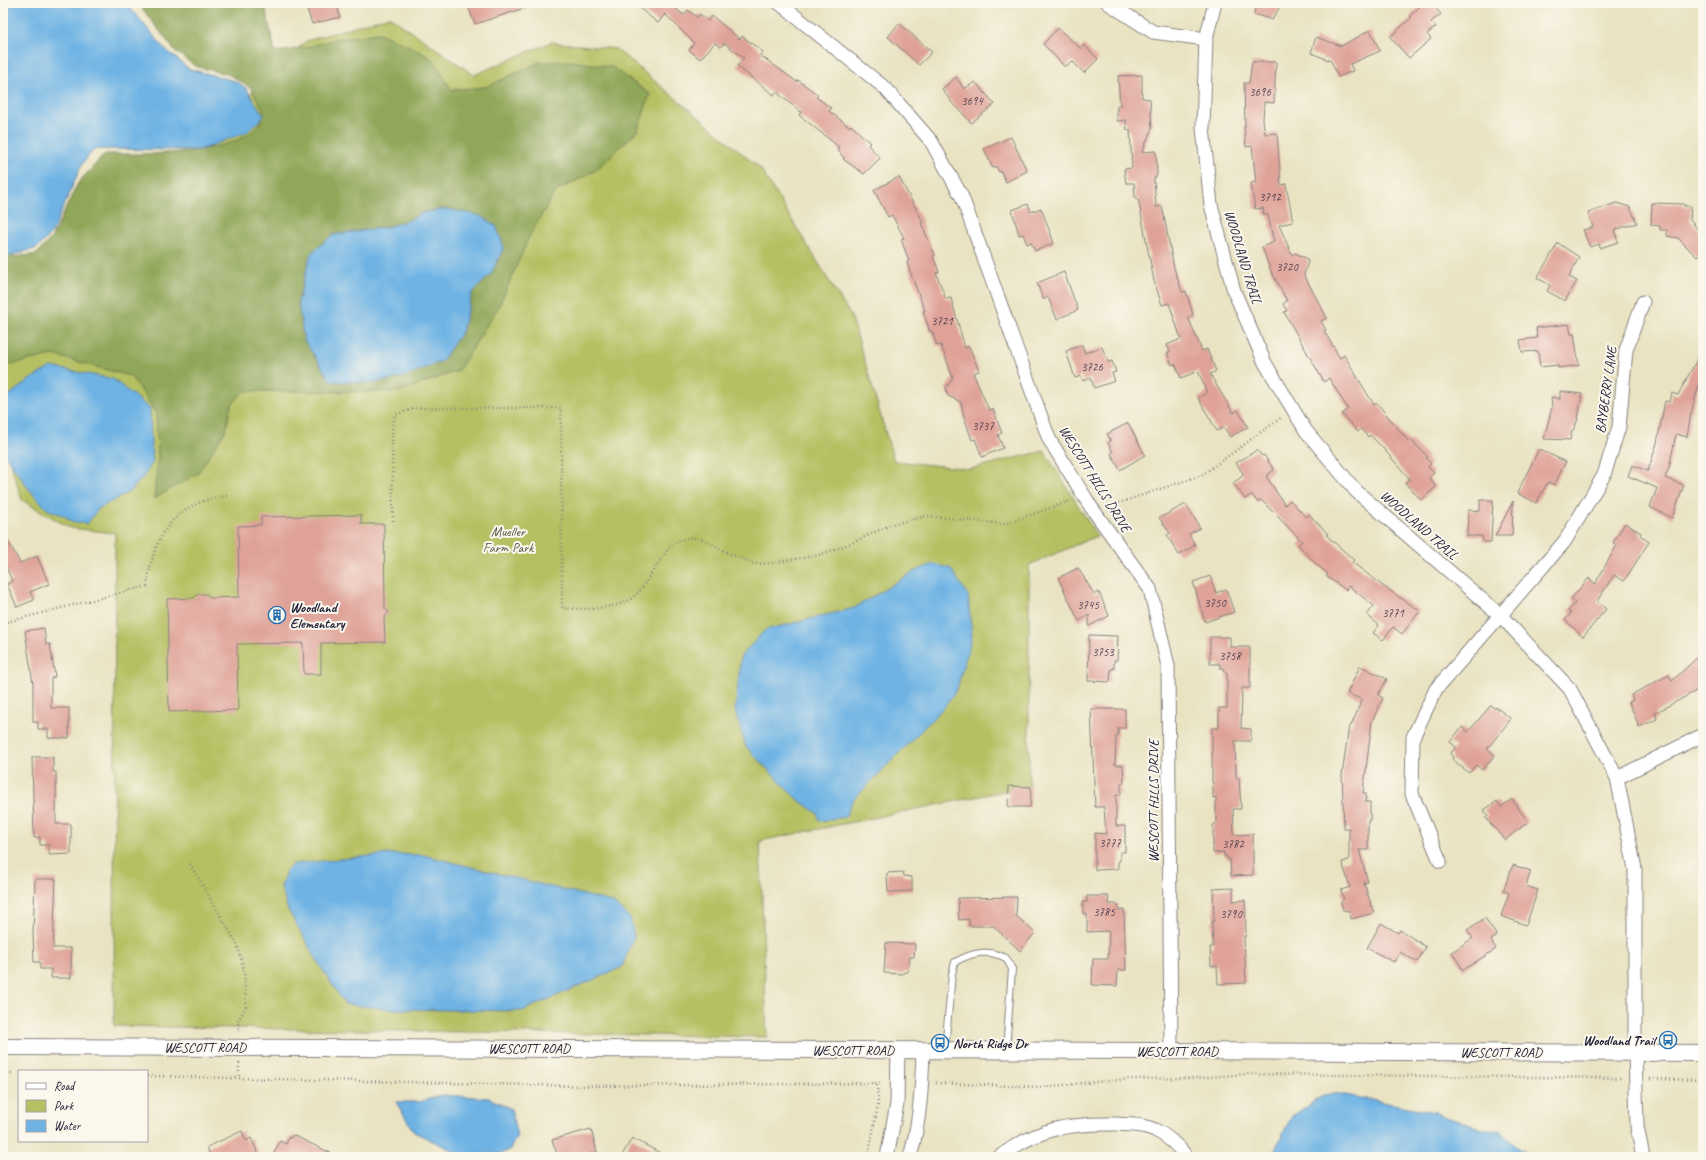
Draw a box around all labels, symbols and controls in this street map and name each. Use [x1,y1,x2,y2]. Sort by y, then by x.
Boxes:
house number: 3696 [1249,84,1271,100]
house number: 3694 [961,93,984,109]
house number: 3712 [1259,189,1282,205]
street label: WOODLAND TRAIL [1221,208,1265,306]
house number: 3720 [1276,259,1299,275]
house number: 3721 [931,313,953,329]
street label: BAYBERRY LANE [1592,344,1621,434]
house number: 3726 [1081,359,1103,375]
house number: 3737 [972,418,994,434]
street label: WESCOTT HILLS DRIVE [1055,422,1136,537]
street label: WOODLAND TRAIL [1377,487,1461,563]
park label: Mueller Farm Park [483,523,535,556]
house number: 3750 [1204,595,1227,611]
house number: 3745 [1077,597,1099,613]
place label: Woodland Elementary [290,599,347,632]
building icon: Woodland Elementary [267,605,287,625]
house number: 3771 [1382,605,1404,621]
house number: 3753 [1092,644,1115,660]
house number: 3758 [1219,648,1242,664]
street label: WESCOTT HILLS DRIVE [1145,737,1162,862]
house number: 3777 [1099,835,1121,851]
house number: 3782 [1222,836,1245,852]
house number: 3785 [1093,904,1115,920]
house number: 3790 [1220,906,1243,922]
bus stop icon: Woodland Trail [1658,1030,1678,1050]
place label: Woodland Trail [1583,1032,1657,1049]
bus stop icon: North Ridge Dr [930,1033,950,1053]
place label: North Ridge Dr [953,1035,1030,1052]
street label: WESCOTT ROAD [164,1039,248,1056]
street label: WESCOTT ROAD [488,1040,572,1057]
street label: WESCOTT ROAD [812,1042,896,1059]
street label: WESCOTT ROAD [1136,1043,1220,1060]
street label: WESCOTT ROAD [1460,1044,1544,1061]
legend [18,1070,148,1142]
text: Road [54,1078,76,1094]
text: Park [54,1098,75,1114]
text: Water [54,1118,82,1134]

